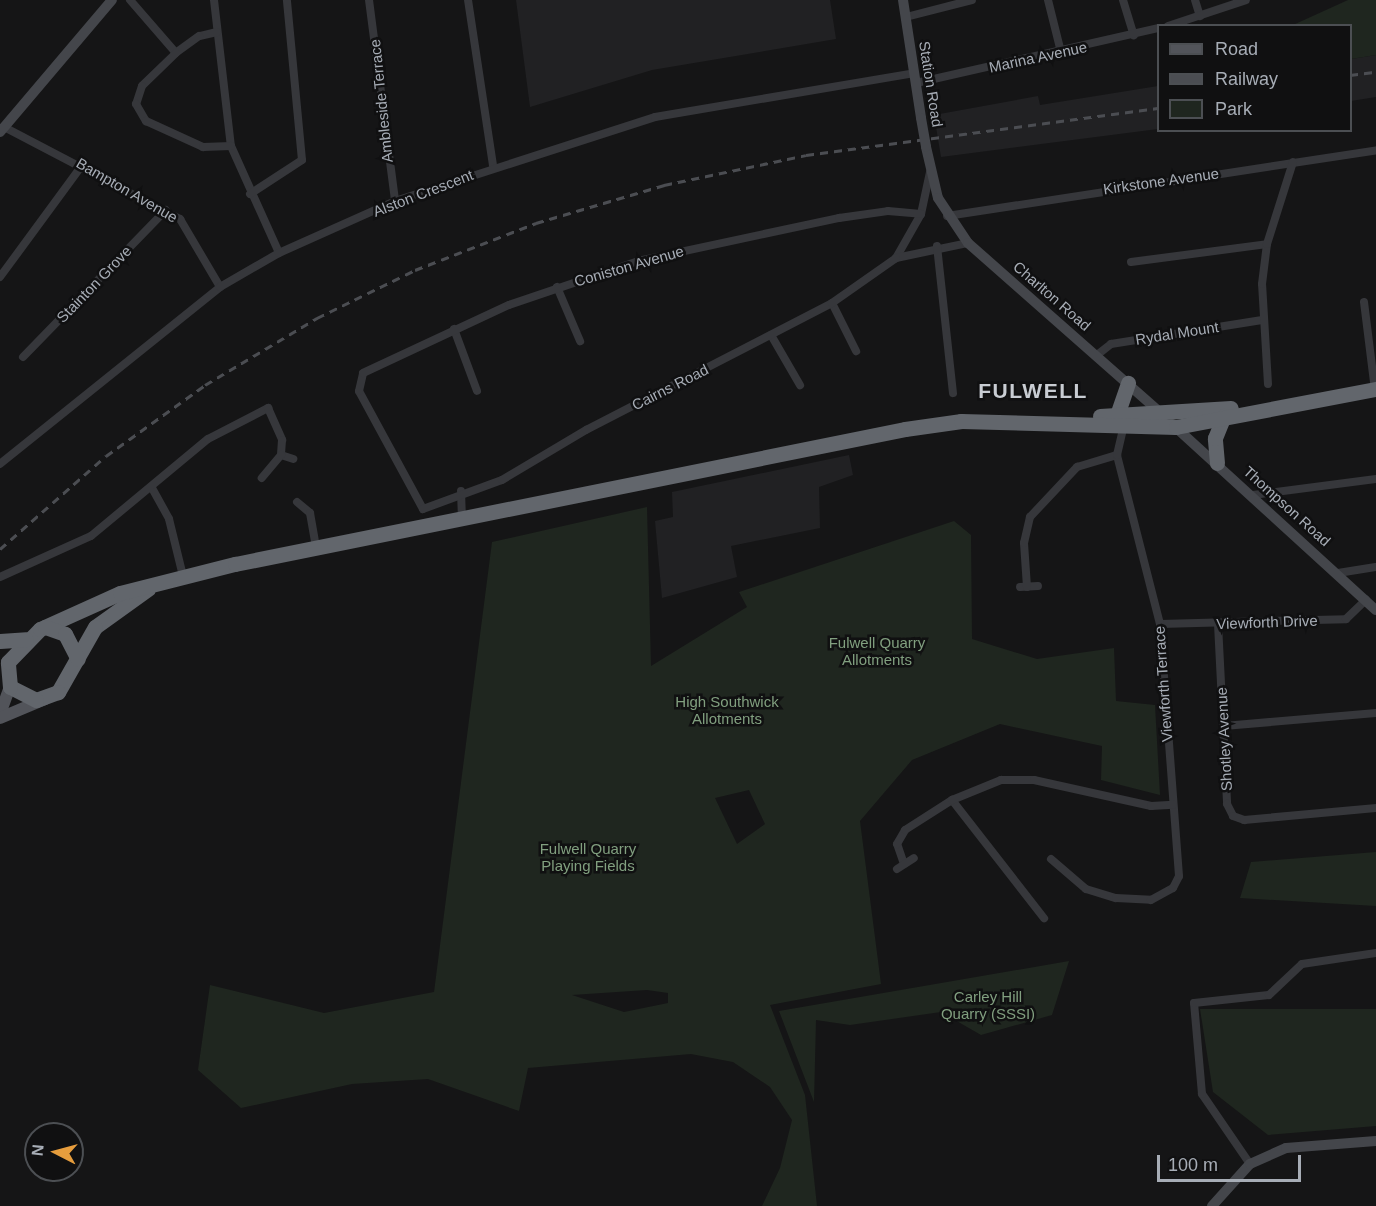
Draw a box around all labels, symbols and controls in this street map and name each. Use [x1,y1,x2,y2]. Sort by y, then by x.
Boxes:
legend [1157,24,1352,132]
street label: Ambleside Terrace [366,38,396,164]
street label: Marina Avenue [987,38,1089,76]
text: Road [1215,39,1258,59]
street label: Station Road [915,40,947,128]
text: Railway [1215,69,1278,89]
text: Park [1215,99,1252,119]
street label: Bampton Avenue [73,154,181,226]
street label: Kirkstone Avenue [1102,164,1220,198]
street label: Alston Crescent [370,166,476,220]
street label: Stainton Grove [53,242,135,326]
street label: Coniston Avenue [572,242,686,290]
street label: Charlton Road [1010,257,1094,335]
street label: Rydal Mount [1134,318,1220,348]
street label: Cairns Road [629,360,711,414]
district label: FULWELL [978,378,1088,404]
street label: Thompson Road [1240,462,1334,550]
street label: Viewforth Drive [1216,611,1318,633]
street label: Viewforth Terrace [1150,625,1176,743]
park label: Fulwell Quarry Allotments [829,633,925,668]
street label: Shotley Avenue [1212,686,1236,792]
park label: High Southwick Allotments [675,692,779,727]
park label: Fulwell Quarry Playing Fields [540,839,636,874]
park label: Carley Hill Quarry (SSSI) [941,987,1035,1022]
north arrow [24,1122,84,1182]
scale bar [1160,1143,1304,1181]
text: N [29,1144,47,1157]
text: 100 m [1168,1155,1218,1175]

